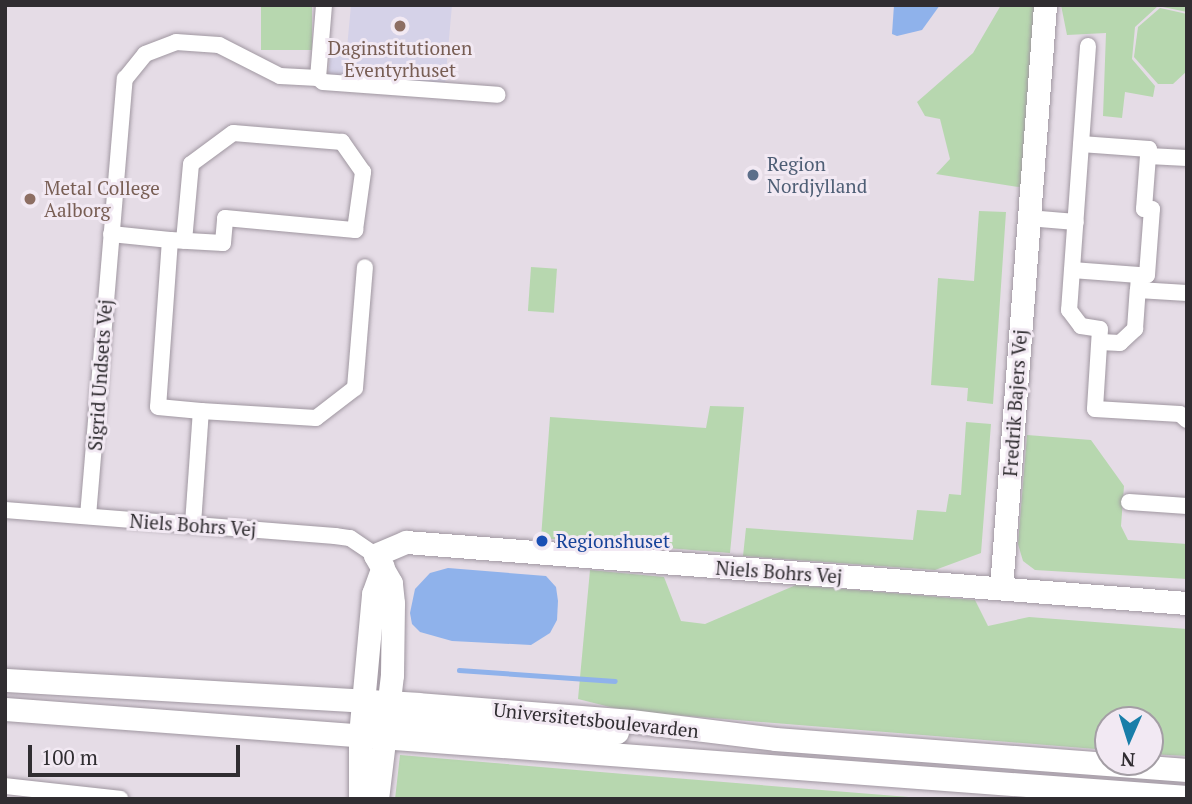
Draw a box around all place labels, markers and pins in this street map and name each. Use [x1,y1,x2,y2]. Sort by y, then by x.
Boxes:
marker: Daginstitutionen Eventyrhuset [392,18,408,34]
place label: Daginstitutionen Eventyrhuset [328,37,472,81]
place label: Region Nordjylland [767,153,867,197]
marker: Region Nordjylland [745,167,761,183]
place label: Metal College Aalborg [44,177,160,221]
marker: Metal College Aalborg [22,191,38,207]
place label: Regionshuset [556,530,670,552]
marker: Regionshuset [534,533,550,549]

